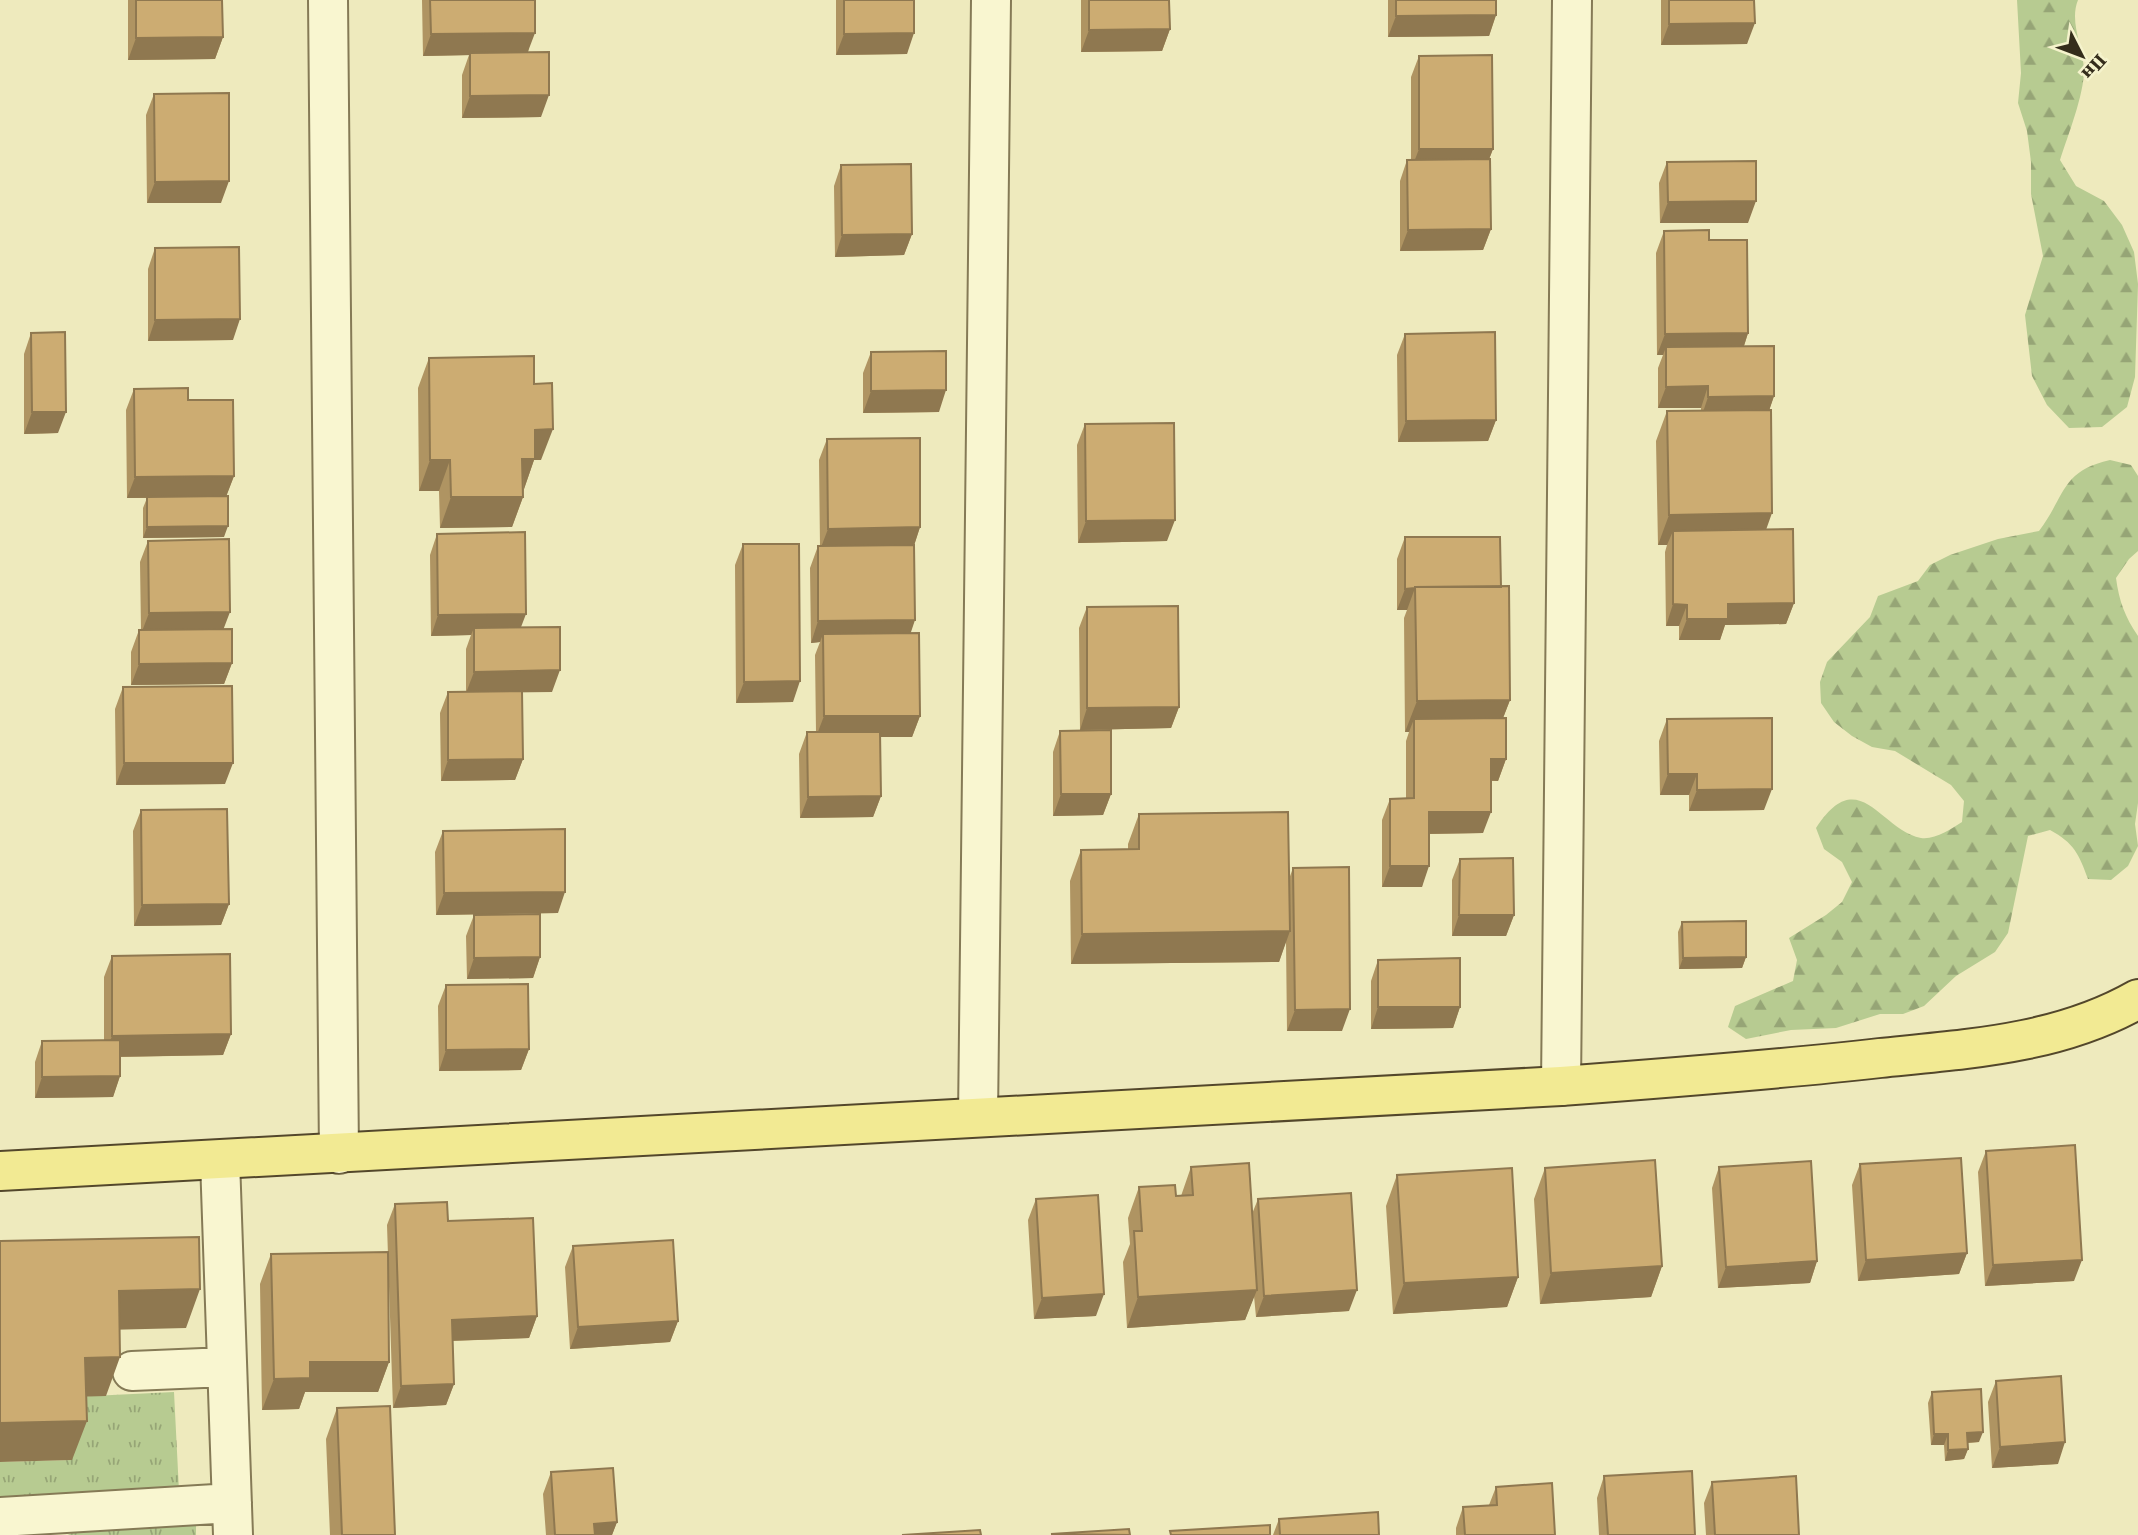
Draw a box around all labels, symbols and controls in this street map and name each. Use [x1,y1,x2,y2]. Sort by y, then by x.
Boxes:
north arrow [2047,21,2117,91]
text: Пн [2076,49,2113,86]

